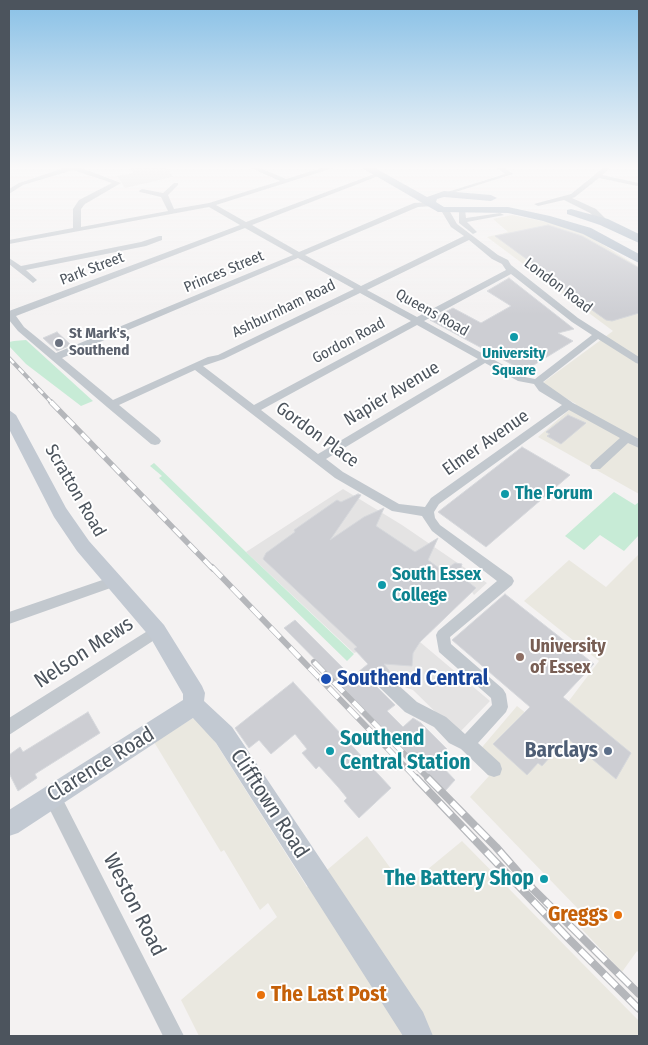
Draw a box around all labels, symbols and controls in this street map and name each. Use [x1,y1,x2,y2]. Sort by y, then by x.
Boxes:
street label: Princes Street [181,247,267,297]
street label: Park Street [57,249,127,289]
street label: London Road [520,255,596,317]
street label: Ashburnham Road [229,276,339,342]
street label: Queens Road [392,285,472,341]
street label: Gordon Road [310,314,388,368]
place label: St Mark's, Southend [69,325,130,360]
marker: University Square [508,331,520,343]
marker: St Mark's, Southend [53,337,65,349]
place label: University Square [482,345,546,380]
street label: Napier Avenue [340,357,444,431]
street label: Gordon Place [271,398,363,472]
street label: Elmer Avenue [439,405,533,481]
street label: Scratton Road [40,441,110,541]
place label: The Forum [515,483,593,505]
marker: The Forum [499,488,511,500]
place label: South Essex College [392,564,481,606]
marker: South Essex College [376,579,388,591]
street label: Nelson Mews [30,612,138,694]
place label: University of Essex [530,636,606,679]
marker: University of Essex [514,651,526,663]
place label: Southend Central [337,666,489,692]
marker: Southend Central [319,672,333,686]
street label: Clarence Road [43,722,159,808]
place label: Southend Central Station [340,726,471,776]
place label: Barclays [525,738,598,764]
street label: Clifftown Road [224,745,314,863]
marker: Southend Central Station [324,745,336,757]
marker: Barclays [602,745,614,757]
street label: Weston Road [97,849,171,961]
place label: The Battery Shop [384,866,534,892]
marker: The Battery Shop [538,873,550,885]
place label: Greggs [548,902,608,928]
marker: Greggs [612,909,624,921]
place label: The Last Post [271,982,387,1008]
marker: The Last Post [255,989,267,1001]

